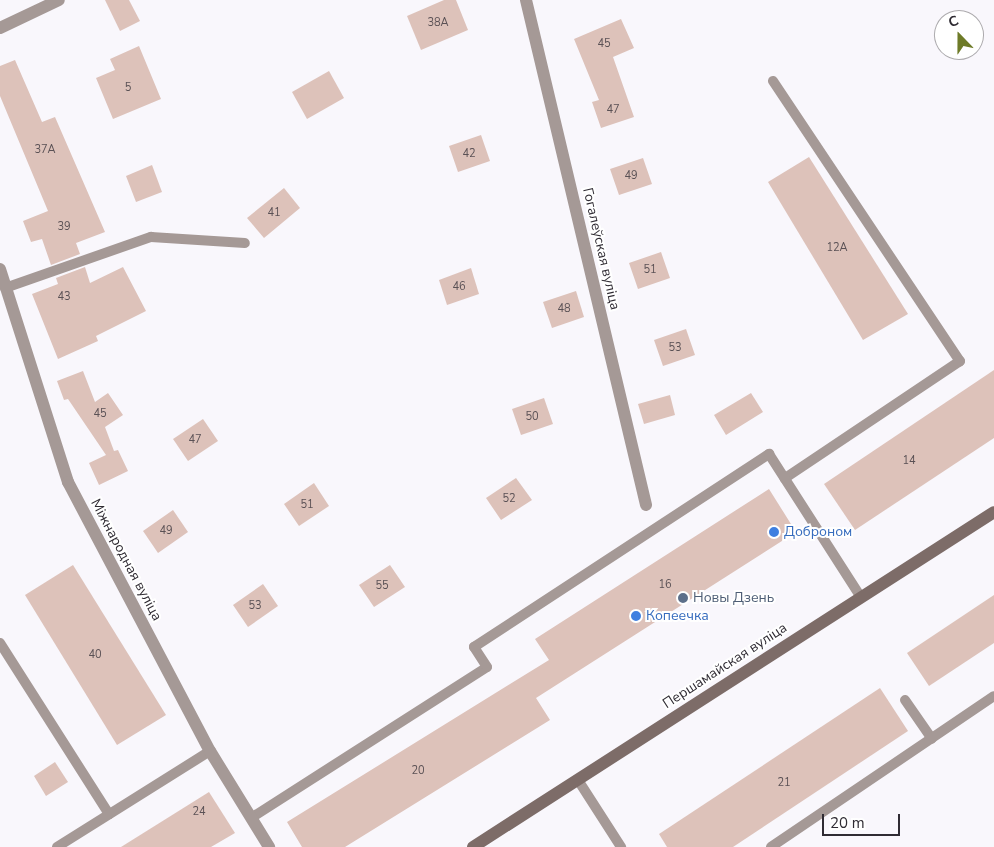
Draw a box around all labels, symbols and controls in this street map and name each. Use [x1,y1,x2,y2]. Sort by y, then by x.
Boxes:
north arrow [934,10,984,60]
text: С [946,11,962,32]
house number: 38А [427,16,449,30]
house number: 45 [597,37,611,51]
house number: 5 [125,81,131,95]
house number: 47 [606,103,620,117]
house number: 37А [34,143,56,157]
house number: 42 [462,147,476,161]
house number: 49 [624,169,638,183]
street label: Гогалеўская вуліца [579,186,623,312]
house number: 41 [267,206,281,220]
house number: 39 [57,220,71,234]
house number: 12А [826,241,848,255]
house number: 51 [643,263,657,277]
house number: 46 [452,280,466,294]
house number: 43 [57,290,71,304]
house number: 48 [557,302,571,316]
house number: 53 [668,341,682,355]
house number: 45 [93,407,107,421]
house number: 50 [525,410,539,424]
house number: 47 [188,433,202,447]
house number: 14 [902,454,916,468]
house number: 52 [502,492,516,506]
street label: Міжнародная вуліца [87,496,165,624]
house number: 51 [300,498,314,512]
house number: 49 [159,524,173,538]
place label: Доброном [784,524,852,540]
marker: Доброном [768,526,780,538]
house number: 16 [658,578,672,592]
house number: 55 [375,579,389,593]
place label: Новы Дзень [693,590,774,606]
marker: Новы Дзень [677,592,689,604]
house number: 53 [248,599,262,613]
place label: Копеечка [646,608,709,624]
marker: Копеечка [630,610,642,622]
street label: Першамайская вуліца [660,620,790,712]
house number: 40 [88,648,102,662]
house number: 20 [411,764,425,778]
house number: 21 [777,776,791,790]
scale bar [824,804,902,836]
house number: 24 [192,805,206,819]
text: 20 m [830,813,865,833]

